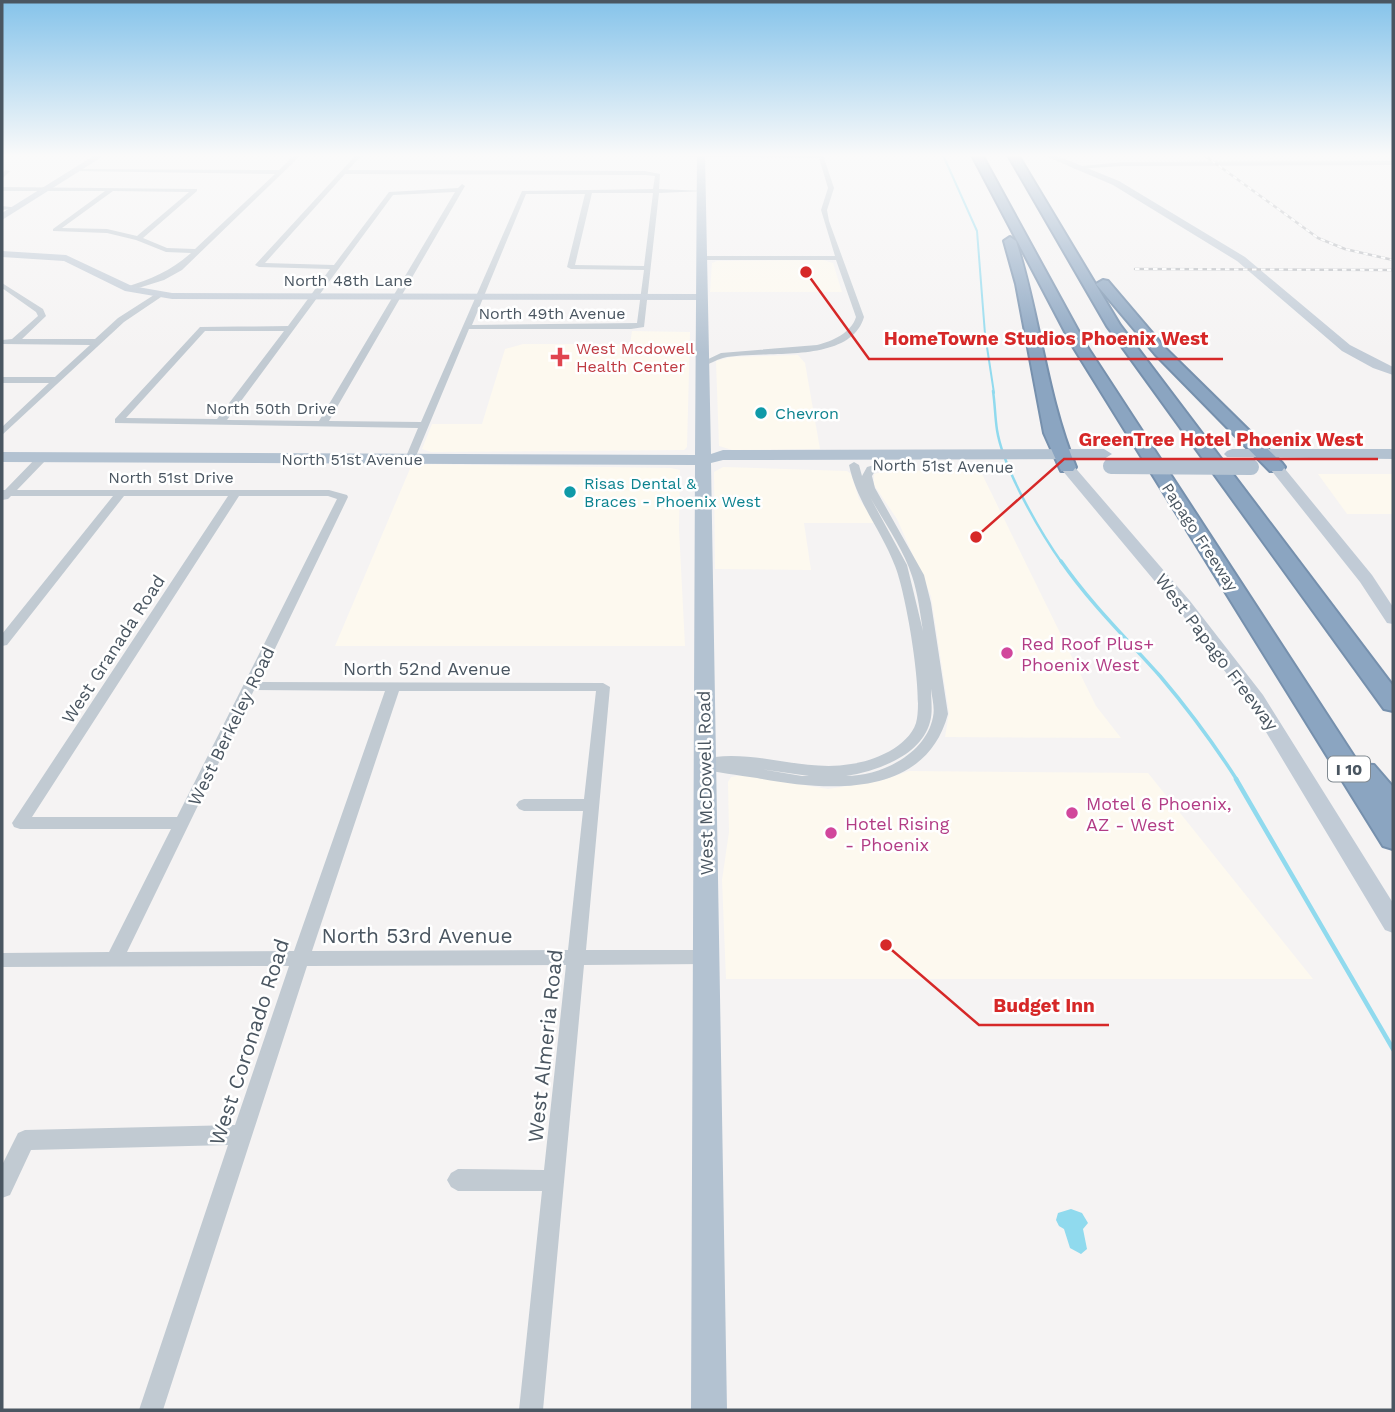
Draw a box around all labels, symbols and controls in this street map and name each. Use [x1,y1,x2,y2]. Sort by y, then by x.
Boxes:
street label: North 48th Lane [284,271,412,290]
street label: North 49th Avenue [479,304,626,323]
callout: HomeTowne Studios Phoenix West [869,319,1223,359]
text: HomeTowne Studios Phoenix West [884,327,1209,350]
place label: West Mcdowell Health Center [576,339,695,376]
marker: West Mcdowell Health Center [550,347,570,367]
street label: North 50th Drive [206,399,336,418]
place label: Chevron [775,404,839,423]
marker: Chevron [753,405,769,421]
callout: GreenTree Hotel Phoenix West [1064,419,1378,459]
text: GreenTree Hotel Phoenix West [1079,428,1364,451]
street label: North 51st Avenue [281,450,423,469]
street label: North 51st Avenue [872,455,1014,477]
street label: North 51st Drive [108,468,234,487]
place label: Risas Dental & Braces - Phoenix West [584,474,761,511]
street label: Papago Freeway [1158,479,1242,595]
marker: Risas Dental & Braces - Phoenix West [562,484,578,500]
street label: West Papago Freeway [1151,569,1283,735]
street label: West Granada Road [57,571,169,727]
place label: Red Roof Plus+ Phoenix West [1021,633,1154,675]
street label: West Berkeley Road [183,643,279,809]
marker: Red Roof Plus+ Phoenix West [999,645,1015,661]
street label: North 52nd Avenue [343,658,511,679]
street label: West McDowell Road [693,691,717,875]
road number: I 10 [1328,756,1370,782]
place label: Motel 6 Phoenix, AZ - West [1086,793,1232,835]
marker: Motel 6 Phoenix, AZ - West [1064,805,1080,821]
place label: Hotel Rising - Phoenix [845,813,950,855]
marker: Hotel Rising - Phoenix [823,825,839,841]
street label: North 53rd Avenue [321,923,513,948]
street label: West Coronado Road [204,936,294,1148]
street label: West Almeria Road [522,948,568,1144]
callout: Budget Inn [979,985,1109,1025]
text: Budget Inn [993,994,1095,1017]

